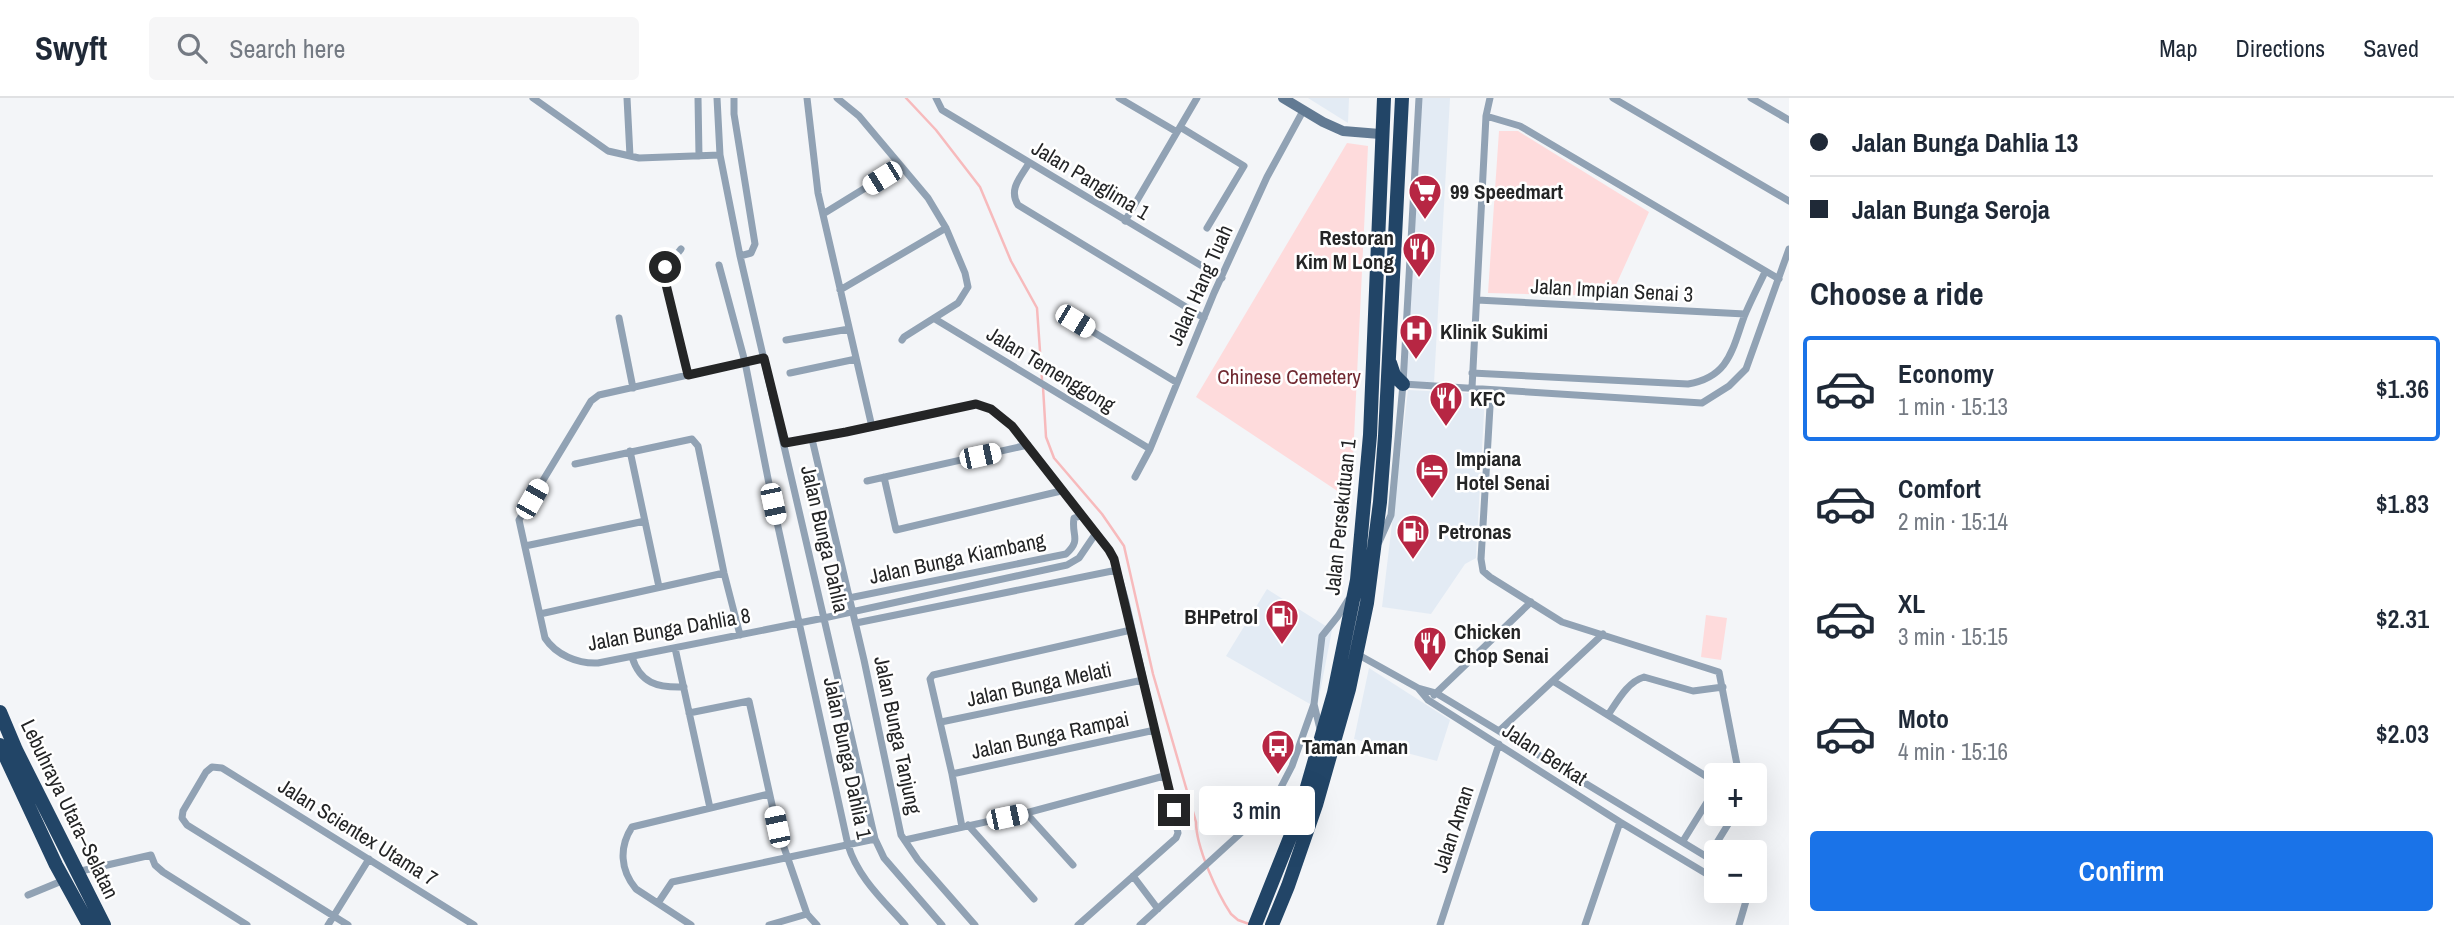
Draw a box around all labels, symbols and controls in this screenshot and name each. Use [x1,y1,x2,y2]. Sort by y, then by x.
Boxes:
search box [149,17,639,80]
text: Swyft [35,26,107,70]
icon: search [173,29,211,67]
text: Search here [229,31,345,66]
text: Map [2159,32,2197,64]
text: Directions [2235,32,2325,64]
text: Saved [2363,32,2419,64]
text: Jalan Bunga Dahlia 13 [1852,125,2078,160]
street label: Jalan Panglima 1 [1027,133,1156,227]
car [859,158,906,198]
supermarket icon: 99 Speedmart [1406,172,1444,221]
place label: 99 Speedmart [1450,177,1563,206]
text: Jalan Bunga Seroja [1852,192,2050,227]
street label: Jalan Hang Tuah [1160,220,1240,350]
place label: Restoran Kim M Long [1295,223,1394,276]
restaurant icon: Restoran Kim M Long [1400,230,1438,279]
route start [649,251,681,283]
street label: Jalan Impian Senai 3 [1530,271,1694,309]
text: Choose a ride [1810,272,1984,315]
car [1052,301,1099,341]
hospital icon: Klinik Sukimi [1397,312,1435,361]
place label: Klinik Sukimi [1440,317,1548,346]
street label: Jalan Temenggong [981,319,1121,419]
text: Economy [1898,356,1994,391]
icon: car [1814,357,1877,420]
park label: Chinese Cemetery [1217,362,1361,391]
text: $1.36 [2376,371,2429,406]
restaurant icon: KFC [1427,379,1465,428]
place label: KFC [1470,384,1505,413]
text: 1 min · 15:13 [1898,391,2008,422]
street label: Jalan Persekutuan 1 [1317,437,1363,597]
car [958,441,1003,471]
place label: Impiana Hotel Senai [1456,444,1550,497]
hotel icon: Impiana Hotel Senai [1413,451,1451,500]
street label: Jalan Bunga Dahlia [794,463,856,616]
text: Comfort [1898,471,1981,506]
icon: car [1814,472,1877,535]
car [513,476,552,522]
car [759,481,788,527]
text: $1.83 [2376,486,2429,521]
text: 2 min · 15:14 [1898,506,2008,537]
fuel station icon: Petronas [1394,512,1432,561]
place label: Petronas [1438,517,1512,546]
street label: Jalan Bunga Kiambang [866,525,1048,591]
text: XL [1898,586,1925,621]
icon: car [1814,587,1877,650]
fuel station icon: BHPetrol [1263,597,1301,646]
street label: Jalan Bunga Dahlia 8 [585,600,753,658]
text: $2.31 [2376,601,2429,636]
place label: BHPetrol [1184,602,1258,631]
place label: Chicken Chop Senai [1454,617,1549,670]
text: 3 min · 15:15 [1898,621,2008,652]
restaurant icon: Chicken Chop Senai [1411,624,1449,673]
street label: Jalan Bunga Tanjung [867,653,929,817]
street label: Jalan Bunga Melati [964,654,1114,714]
street label: Jalan Bunga Dahlia 1 [817,674,879,842]
text: Moto [1898,701,1949,736]
icon: car [1814,702,1877,765]
street label: Jalan Bunga Rampai [968,704,1132,766]
street label: Lebuhraya Utara–Selatan [14,714,126,904]
street label: Jalan Berkat [1497,716,1593,792]
text: $2.03 [2376,716,2429,751]
bus stop icon: Taman Aman [1259,727,1297,776]
place label: Taman Aman [1302,732,1408,761]
text: 4 min · 15:16 [1898,736,2008,767]
map controls [1704,763,1767,903]
button: + [1704,763,1767,826]
street label: Jalan Scientex Utama 7 [273,771,443,893]
street label: Jalan Aman [1425,782,1481,876]
callout: 3 min [1198,786,1314,834]
route end [1158,794,1190,826]
text: 3 min [1233,795,1281,826]
car [985,802,1030,832]
car [763,804,792,850]
button: Confirm [1810,831,2433,911]
button: − [1704,840,1767,903]

